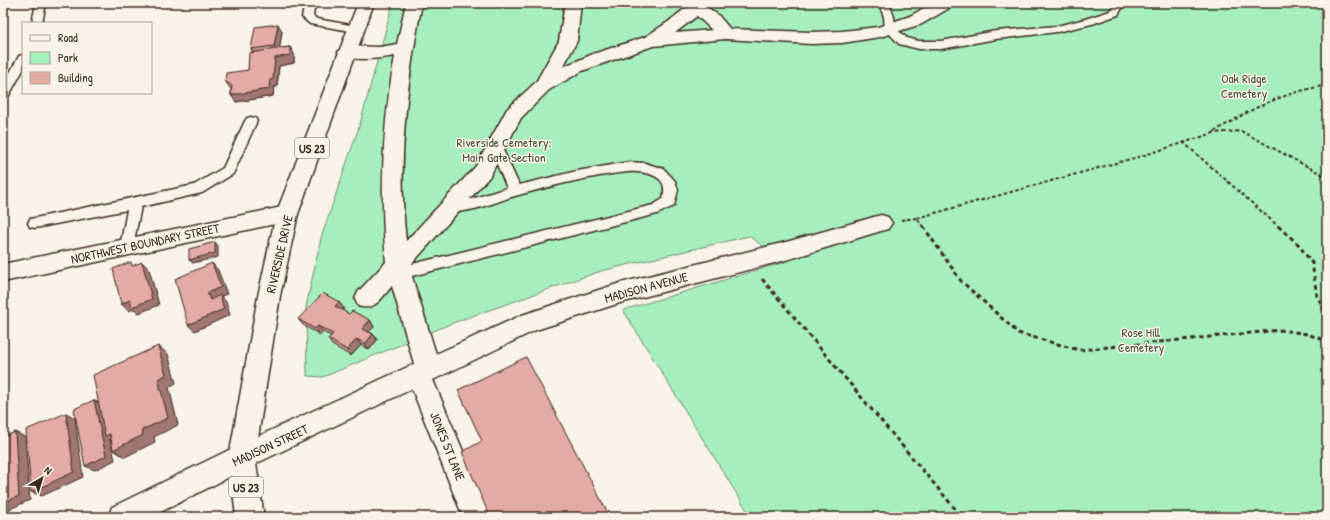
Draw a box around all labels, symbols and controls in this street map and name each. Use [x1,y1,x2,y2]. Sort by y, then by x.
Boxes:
legend [22,22,152,94]
text: Road [58,29,78,46]
text: Park [58,49,78,66]
text: Building [58,69,93,86]
park label: Oak Ridge Cemetery [1221,69,1268,102]
park label: Riverside Cemetery: Main Gate Section [457,133,551,166]
road number: US 23 [295,138,329,158]
street label: RIVERSIDE DRIVE [261,213,297,295]
street label: NORTHWEST BOUNDARY STREET [69,218,222,268]
street label: MADISON AVENUE [602,267,690,307]
park label: Rose Hill Cemetery [1118,323,1165,356]
street label: JONES ST LANE [426,409,470,483]
street label: MADISON STREET [229,419,312,470]
north arrow [22,458,62,498]
text: N [42,463,55,478]
road number: US 23 [229,477,263,497]

